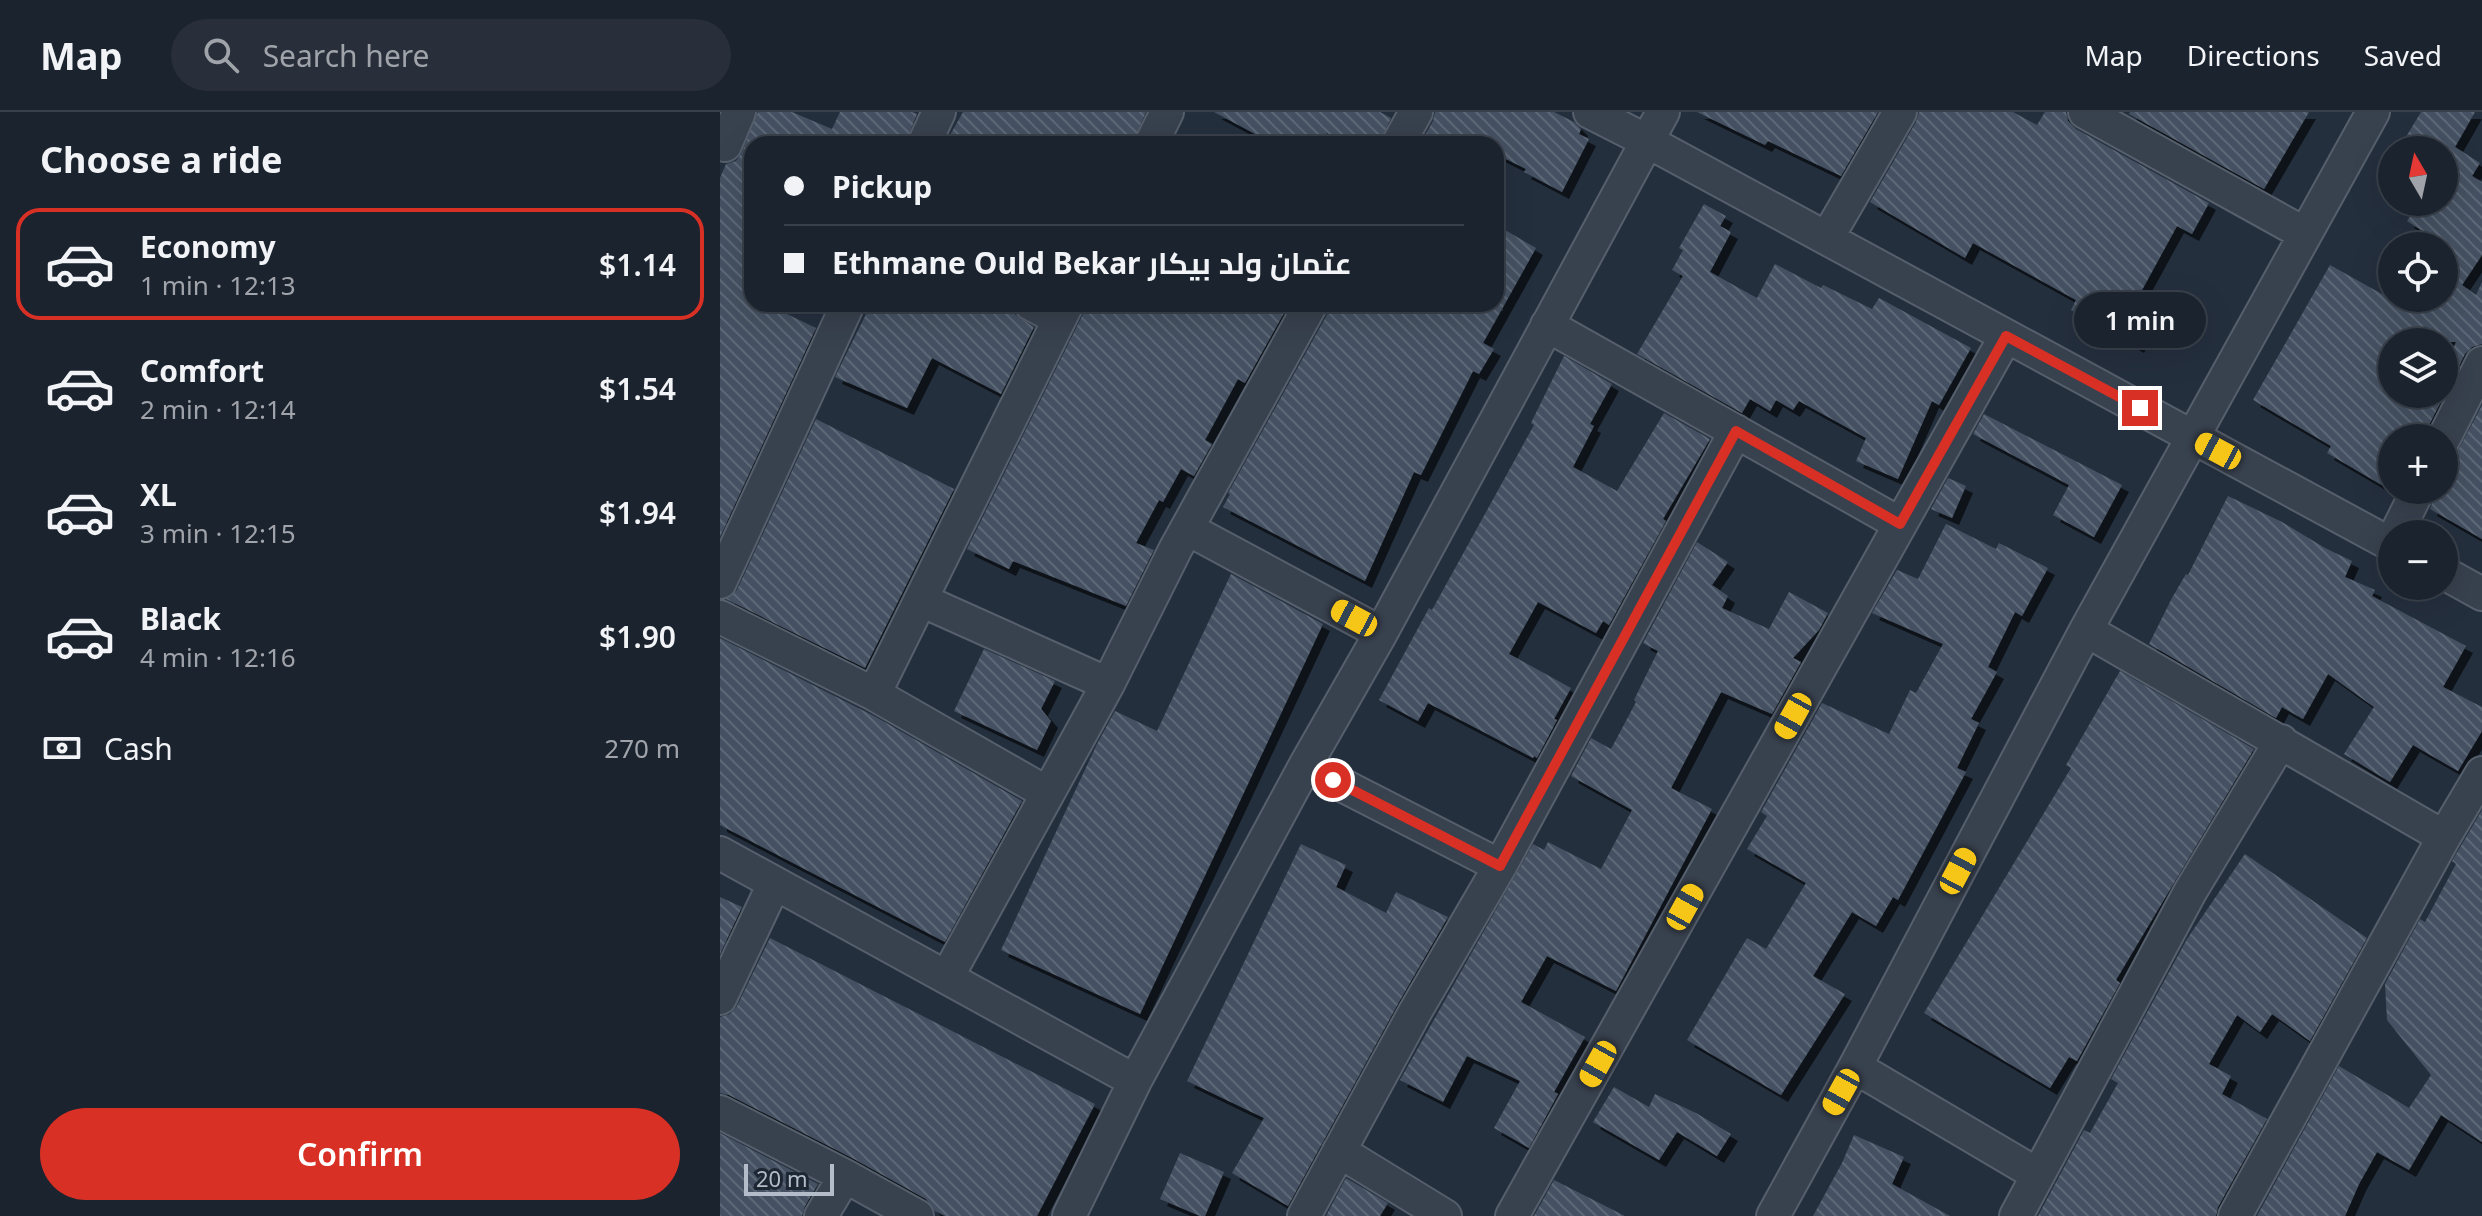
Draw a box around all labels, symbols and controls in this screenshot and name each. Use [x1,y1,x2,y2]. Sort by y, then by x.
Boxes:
search box [171,19,731,91]
text: Map [40,29,123,81]
icon: search [199,33,243,77]
text: Search here [263,35,430,76]
text: Map [2084,36,2143,74]
text: Directions [2187,36,2320,74]
text: Saved [2364,36,2442,74]
text: Choose a ride [40,135,282,184]
north arrow [2378,136,2458,216]
map controls [2378,136,2458,600]
text: Pickup [832,166,932,207]
text: Economy [140,226,276,267]
icon: car [44,228,116,300]
button: locate [2378,232,2458,312]
text: Ethmane Ould Bekar عثمان ولد بيكار [832,242,1352,283]
text: $1.14 [599,244,676,285]
text: 1 min · 12:13 [140,267,296,303]
callout: 1 min [2074,292,2206,348]
text: 1 min [2105,302,2175,338]
button: layers [2378,328,2458,408]
text: Comfort [140,350,264,391]
icon: car [44,352,116,424]
text: $1.54 [599,368,676,409]
route end [2122,390,2158,426]
text: 2 min · 12:14 [140,391,296,427]
button: + [2378,424,2458,504]
car [2191,429,2245,473]
text: XL [140,474,177,515]
icon: car [44,476,116,548]
text: $1.94 [599,492,676,533]
text: 3 min · 12:15 [140,515,296,551]
button: − [2378,520,2458,600]
car [1327,596,1381,640]
text: Black [140,598,221,639]
icon: car [44,600,116,672]
text: $1.90 [599,616,676,657]
text: 4 min · 12:16 [140,639,296,675]
car [1771,689,1815,743]
icon: cash [40,726,84,770]
text: Cash [104,728,173,769]
text: 270 m [604,730,680,766]
route start [1315,762,1351,798]
car [1936,844,1980,898]
car [1663,880,1707,934]
car [1576,1037,1620,1091]
car [1819,1065,1863,1119]
button: Confirm [40,1108,680,1200]
scale bar [744,1160,834,1196]
text: 20 m [756,1163,807,1193]

